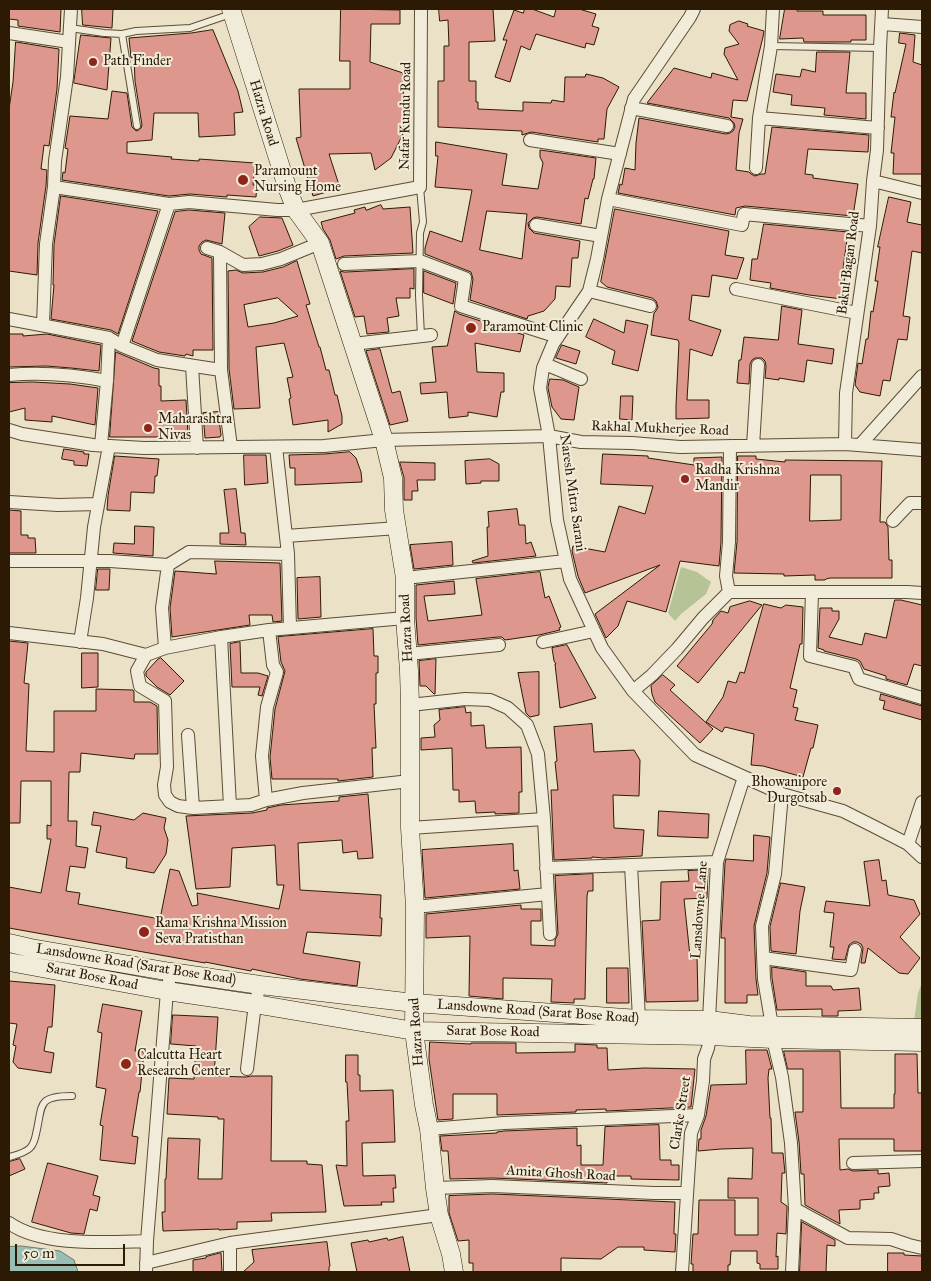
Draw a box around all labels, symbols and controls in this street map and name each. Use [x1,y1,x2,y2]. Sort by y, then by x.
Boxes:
place label: Path Finder [103,54,171,70]
marker: Path Finder [87,56,99,68]
street label: Nafar Kundu Road [397,62,415,170]
street label: Hazra Road [245,78,281,148]
place label: Paramount Nursing Home [254,164,341,196]
marker: Paramount Nursing Home [236,173,250,187]
street label: Bakul Bagan Road [834,210,864,316]
place label: Paramount Clinic [482,320,583,336]
marker: Paramount Clinic [464,321,478,335]
place label: Maharashtra Nivas [158,412,232,444]
street label: Rakhal Mukherjee Road [591,418,729,440]
marker: Maharashtra Nivas [142,422,154,434]
street label: Naresh Mitra Sarani [555,433,589,553]
place label: Radha Krishna Mandir [695,463,780,496]
marker: Radha Krishna Mandir [679,473,691,485]
street label: Hazra Road [397,593,417,663]
place label: Bhowanipore Durgotsab [751,775,827,808]
marker: Bhowanipore Durgotsab [831,785,843,797]
street label: Lansdowne Lane [688,860,712,960]
place label: Rama Krishna Mission Seva Pratisthan [155,916,287,949]
marker: Rama Krishna Mission Seva Pratisthan [137,925,151,939]
street label: Lansdowne Road (Sarat Bose Road) [35,941,237,989]
street label: Sarat Bose Road [45,960,139,994]
street label: Hazra Road [406,997,428,1067]
street label: Lansdowne Road (Sarat Bose Road) [436,997,640,1027]
street label: Sarat Bose Road [446,1023,540,1041]
place label: Calcutta Heart Research Center [137,1048,230,1080]
marker: Calcutta Heart Research Center [119,1057,133,1071]
street label: Clarke Street [667,1075,695,1151]
street label: Amita Ghosh Road [506,1163,616,1185]
scale bar [18,1234,128,1266]
text: 50 m [23,1244,55,1262]

